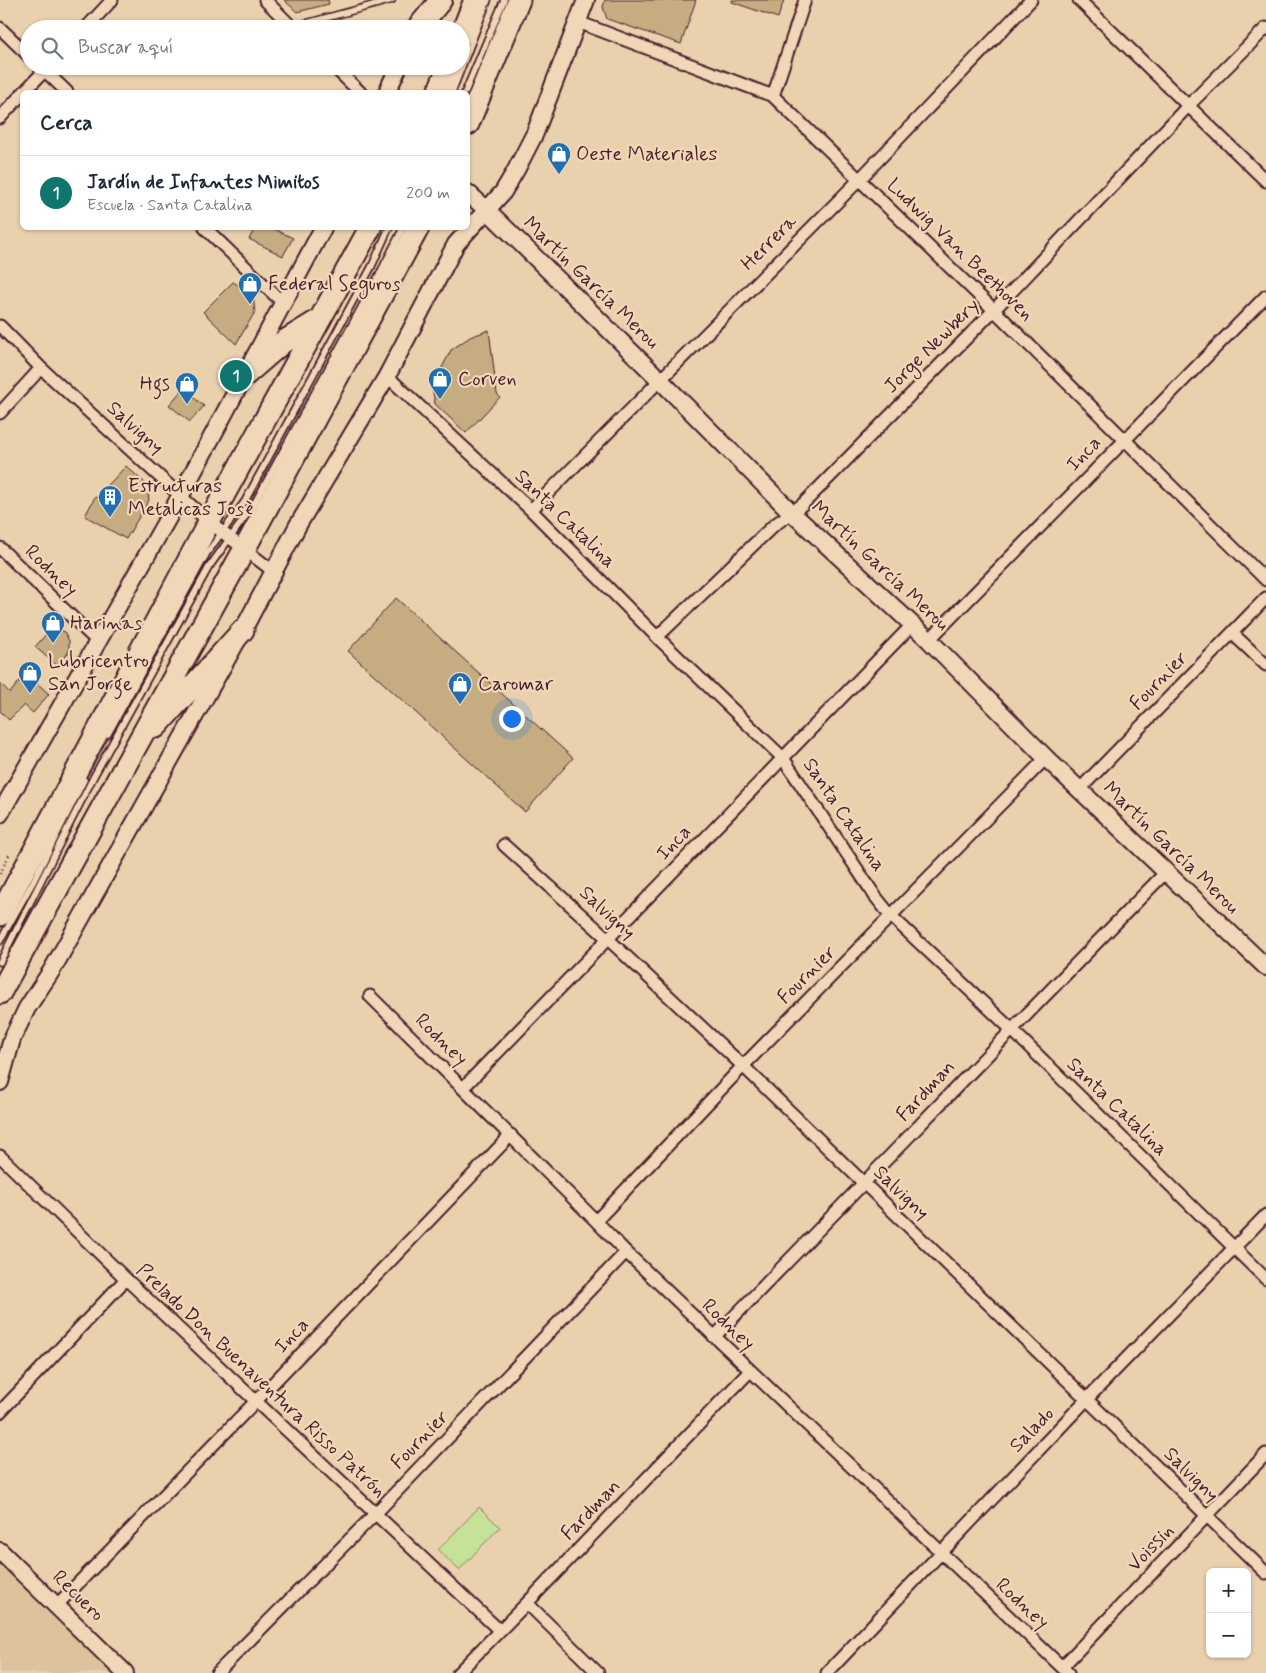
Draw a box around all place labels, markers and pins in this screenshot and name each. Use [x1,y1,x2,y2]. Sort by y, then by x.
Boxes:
shop icon: Oeste Materiales [546,141,572,175]
place label: Oeste Materiales [576,141,718,168]
shop icon: Federal Seguros [237,271,263,305]
place label: Federal Seguros [268,271,401,299]
pin: 1 [220,357,252,395]
shop icon: Corven [427,366,453,400]
place label: Corven [458,366,517,393]
place label: Hgs [140,371,170,400]
shop icon: Hgs [174,371,200,405]
place label: Estructuras Metalicas Josè [128,473,253,523]
building icon: Estructuras Metalicas Josè [97,484,123,518]
shop icon: Harinas [40,610,66,644]
place label: Harinas [70,610,142,637]
place label: Lubricentro San Jorge [48,648,149,700]
shop icon: Lubricentro San Jorge [17,660,43,694]
shop icon: Caromar [447,671,473,705]
place label: Caromar [478,671,554,698]

